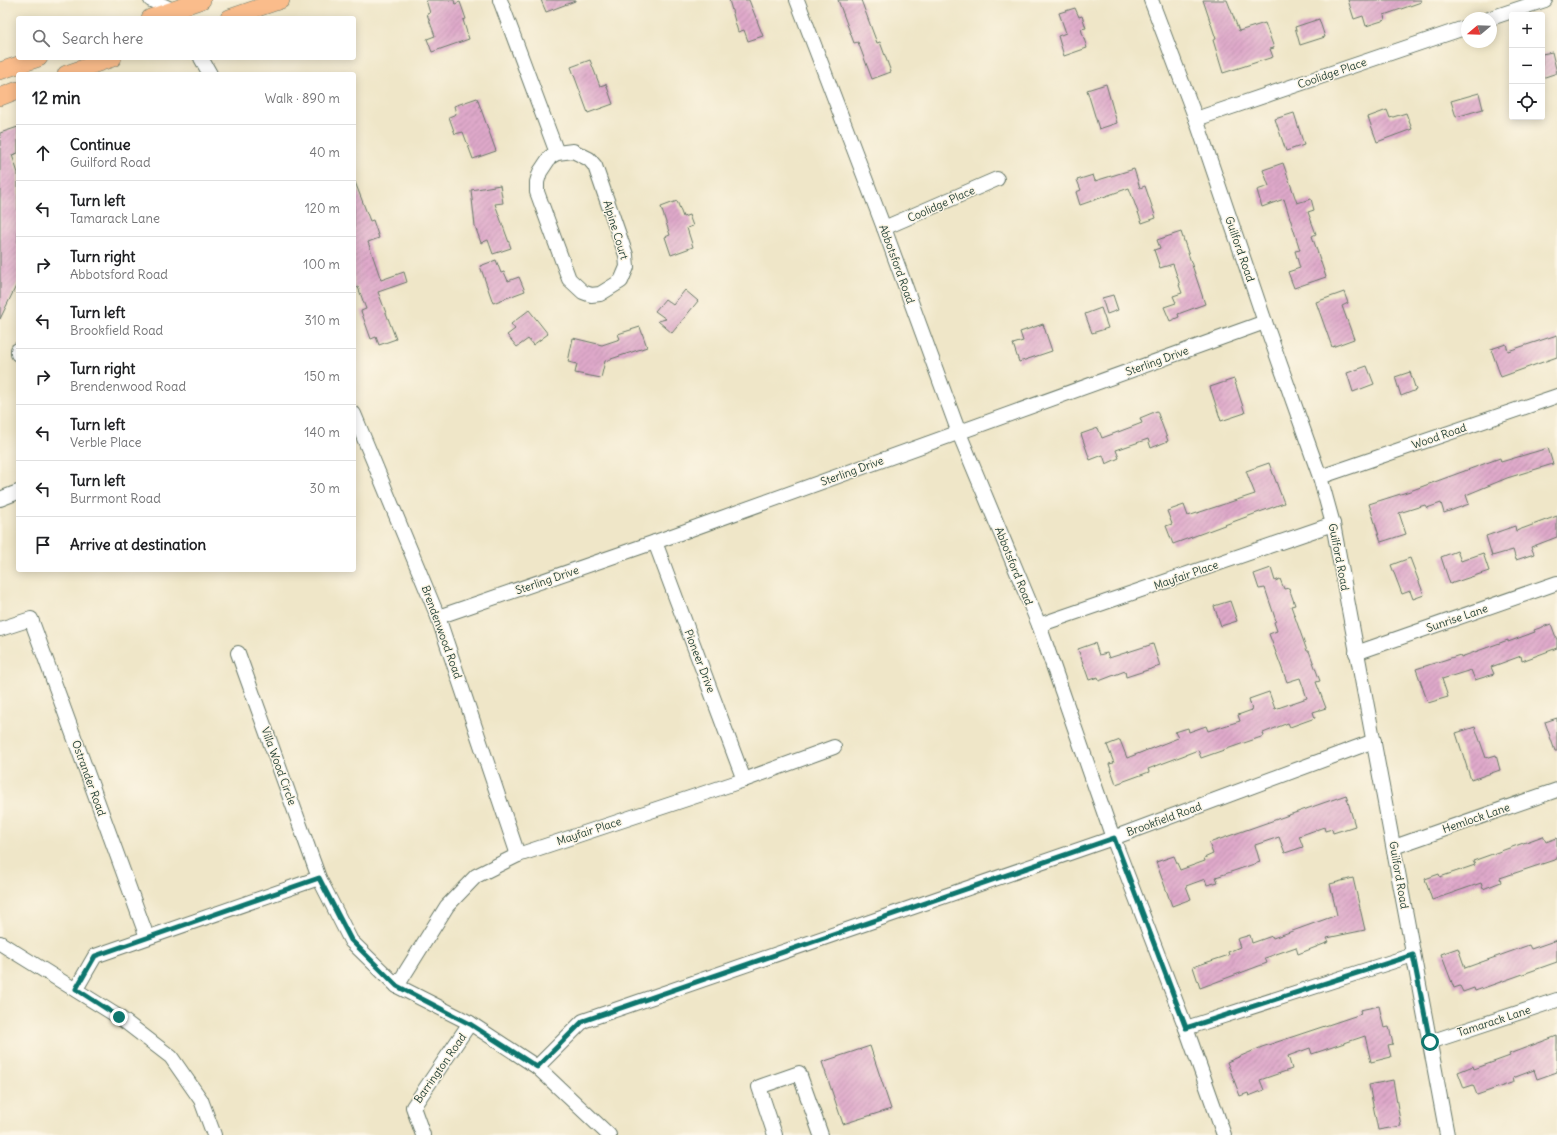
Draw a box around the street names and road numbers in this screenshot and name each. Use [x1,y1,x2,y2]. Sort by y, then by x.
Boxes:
street label: Coolidge Place [1296,55,1368,91]
street label: Coolidge Place [905,183,977,225]
street label: Alpine Court [600,199,632,262]
street label: Guilford Road [1222,214,1258,284]
street label: Abbotsford Road [876,223,918,306]
street label: Sterling Drive [1124,343,1190,379]
street label: Wood Road [1410,420,1469,452]
street label: Sterling Drive [819,453,885,489]
street label: Guilford Road [1326,522,1352,592]
street label: Abbotsford Road [992,525,1036,608]
street label: Mayfair Place [1152,557,1220,593]
street label: Sterling Drive [514,563,581,597]
street label: Brendenwood Road [419,583,466,681]
street label: Sunrise Lane [1425,601,1490,635]
street label: Pioneer Drive [682,627,718,695]
street label: Villa Wood Circle [258,725,300,807]
street label: Ostrander Road [69,738,109,818]
street label: Brookfield Road [1125,799,1204,839]
street label: Hemlock Lane [1440,800,1512,836]
street label: Mayfair Place [555,814,623,848]
street label: Guilford Road [1386,840,1412,910]
street label: Tamarack Lane [1456,1003,1532,1039]
street label: Barrington Road [411,1030,470,1106]

